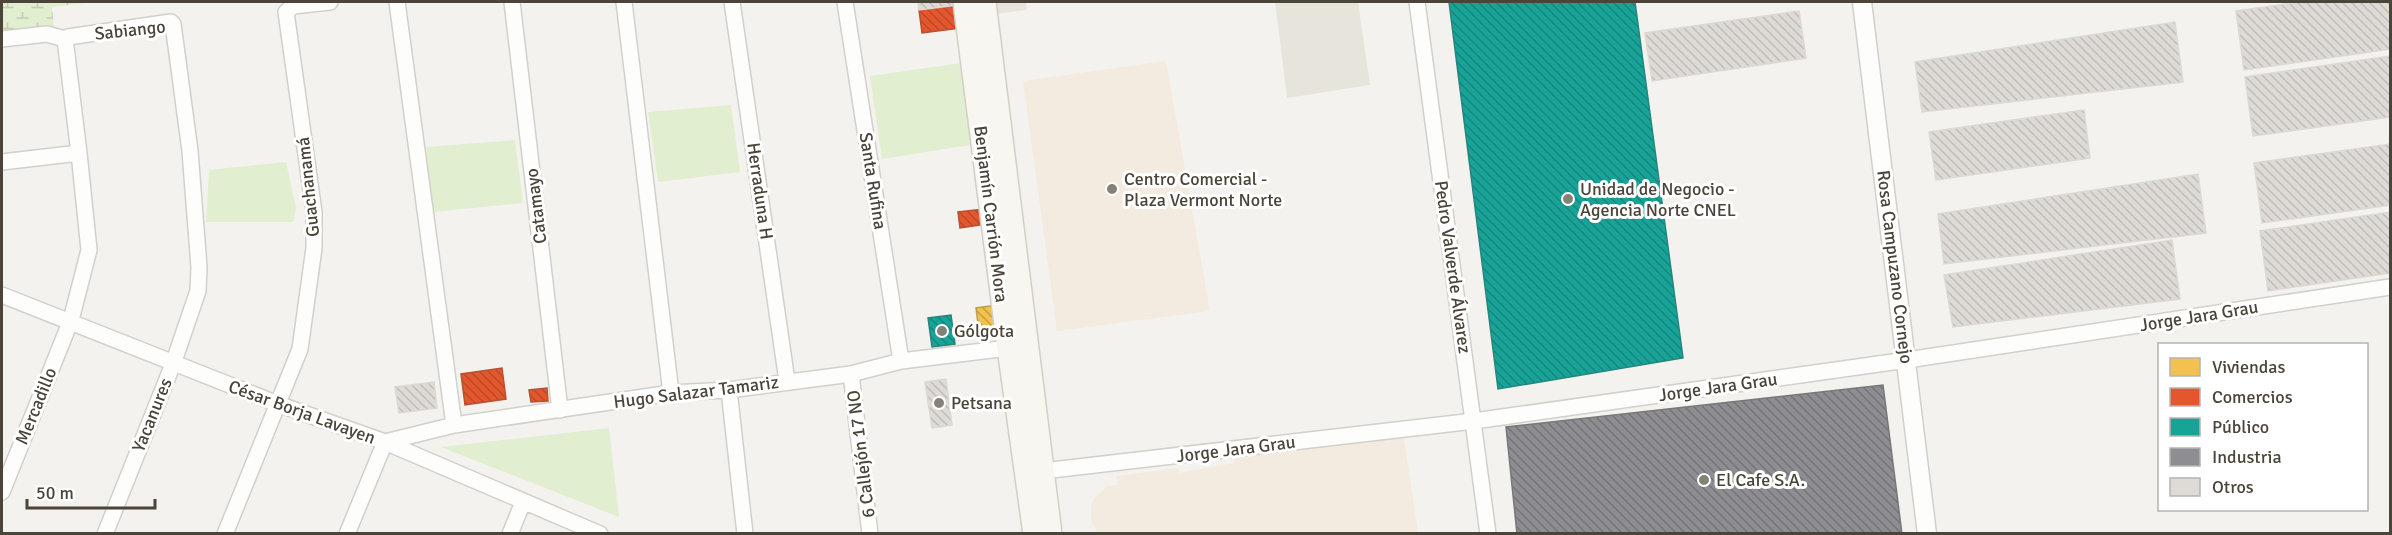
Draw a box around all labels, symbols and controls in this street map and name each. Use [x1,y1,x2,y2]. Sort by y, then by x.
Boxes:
street label: Sabiango [93,15,167,45]
street label: Benjamín Carrión Mora [969,124,1013,304]
street label: Santa Rufina [854,131,892,231]
street label: Guachanamá [292,136,324,238]
street label: Herraduna H [742,141,778,241]
street label: Catamayo [520,167,552,245]
place label: Centro Comercial - Plaza Vermont Norte [1124,168,1282,211]
street label: Rosa Campuzano Cornejo [1872,169,1918,365]
place label: Unidad de Negocio - Agencia Norte CNEL [1580,178,1736,221]
street label: Pedro Valverde Álvarez [1430,179,1476,355]
marker: Centro Comercial - Plaza Vermont Norte [1105,182,1119,196]
marker: Unidad de Negocio - Agencia Norte CNEL [1561,192,1575,206]
street label: Jorge Jara Grau [2138,296,2260,336]
place label: Gólgota [954,320,1014,342]
marker: Gólgota [935,324,949,338]
legend [2158,343,2368,511]
text: Viviendas [2212,356,2285,378]
street label: Mercadillo [11,364,61,448]
street label: Jorge Jara Grau [1657,368,1779,406]
street label: Hugo Salazar Tamariz [612,371,780,413]
street label: Yacanures [127,375,177,455]
street label: César Borja Lavayen [226,375,378,449]
text: Comercios [2212,386,2293,408]
street label: 6 Callejón 17 NO [842,389,880,519]
place label: Petsana [951,392,1012,414]
marker: Petsana [932,396,946,410]
text: Público [2212,416,2269,438]
street label: Jorge Jara Grau [1175,431,1297,467]
text: Industria [2212,446,2282,468]
place label: El Cafe S.A. [1716,469,1805,491]
scale bar [27,472,154,510]
marker: El Cafe S.A. [1697,473,1711,487]
text: Otros [2212,476,2254,498]
text: 50 m [36,482,74,504]

